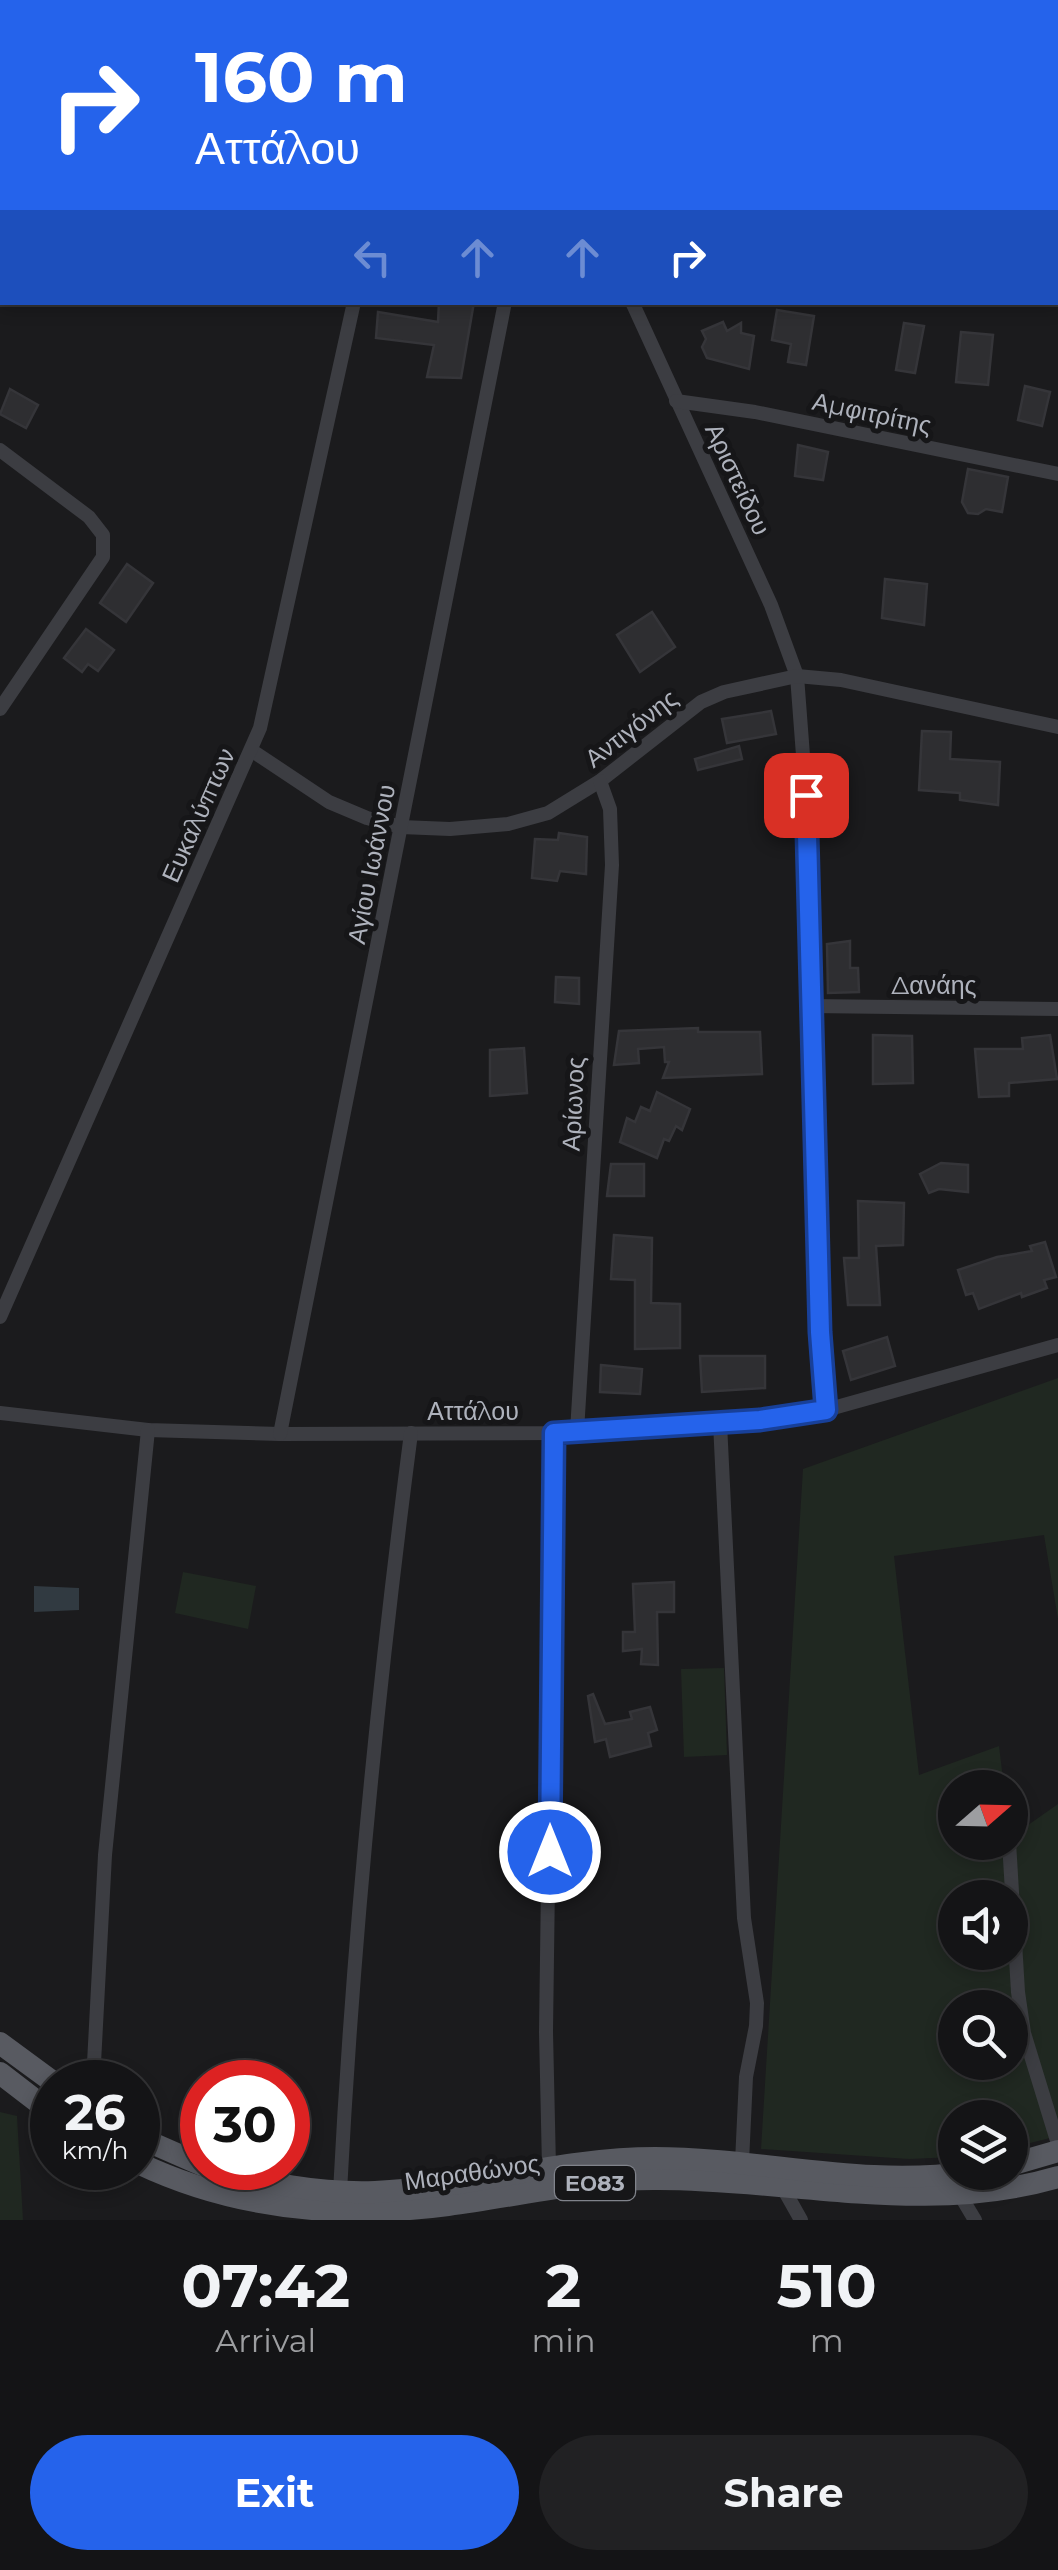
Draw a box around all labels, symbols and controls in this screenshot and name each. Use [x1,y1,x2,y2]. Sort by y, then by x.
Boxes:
text: 160 m [195,34,408,120]
icon: right [30,40,160,170]
text: Αττάλου [195,120,360,175]
icon: left [345,230,400,285]
icon: ahead [450,230,505,285]
icon: ahead [555,230,610,285]
icon: right [660,230,715,285]
street label: Αμφιτρίτης [810,386,934,440]
street label: Αριστείδου [699,418,777,540]
street label: Αντιγόνης [579,683,683,773]
street label: Ευκαλύπτων [155,743,241,887]
pin [764,753,849,838]
icon: arrive [779,768,834,823]
street label: Αγίου Ιωάννου [341,782,401,946]
street label: Δανάης [891,970,977,1000]
street label: Αρίωνος [556,1056,590,1152]
street label: Αττάλου [427,1396,519,1426]
north arrow [938,1770,1028,1860]
map controls [938,1770,1028,2190]
position arrow [498,1800,602,1904]
button: sound [938,1880,1028,1970]
button: search [938,1990,1028,2080]
speed limit sign: 30 [180,2060,310,2190]
text: 26 [64,2082,126,2143]
button: layers [938,2100,1028,2190]
text: km/h [62,2135,128,2165]
street label: Μαραθώνος [403,2148,541,2196]
road number: ΕΟ83 [555,2166,635,2200]
text: 07:42 [181,2249,350,2322]
text: 2 [546,2249,581,2322]
text: 510 [777,2249,877,2322]
text: Arrival [215,2321,316,2360]
text: min [531,2321,596,2360]
text: m [810,2321,844,2360]
button: Exit [30,2435,519,2550]
button: Share [539,2435,1028,2550]

